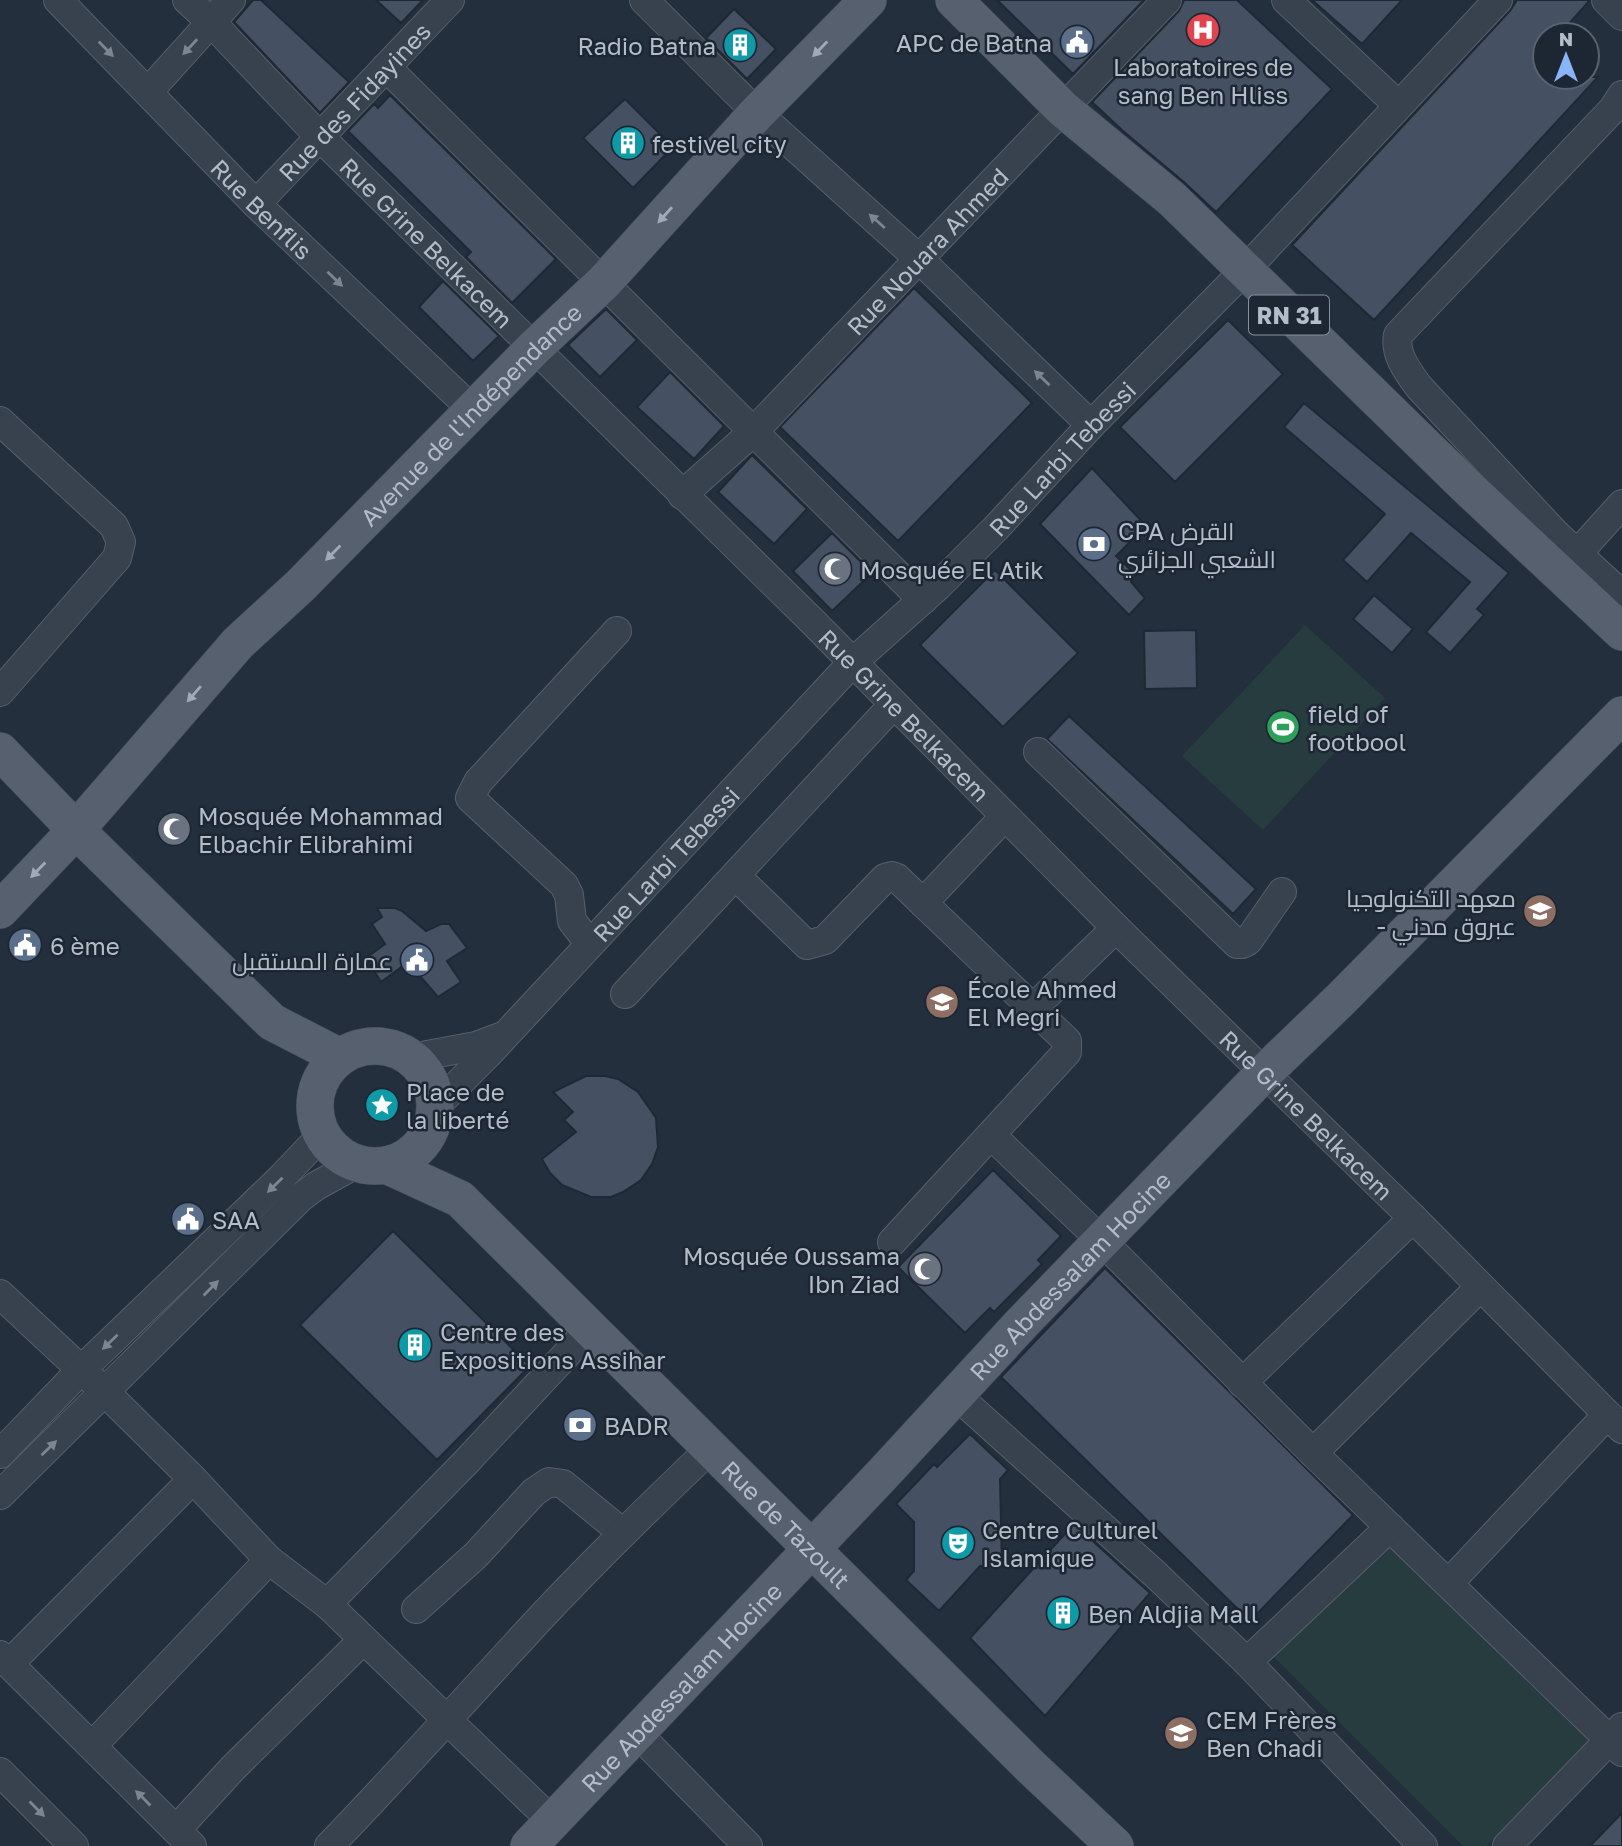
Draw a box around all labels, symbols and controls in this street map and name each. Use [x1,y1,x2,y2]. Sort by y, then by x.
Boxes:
hospital icon: Laboratoires de sang Ben Hliss [1184,11,1222,49]
street label: Rue des Fidayines [272,16,436,186]
north arrow [1531,21,1601,91]
public building icon: APC de Batna [1058,23,1096,61]
building icon: Radio Batna [721,26,759,64]
text: N [1559,27,1573,50]
place label: APC de Batna [896,28,1052,57]
place label: Radio Batna [577,31,716,60]
one-way arrow [182,38,198,55]
one-way arrow [97,40,113,57]
one-way arrow [813,40,829,57]
place label: Laboratoires de sang Ben Hliss [1113,52,1293,109]
building icon: festivel city [609,124,647,162]
place label: festivel city [652,129,787,158]
street label: Rue Grine Belkacem [335,151,519,333]
street label: Rue Benflis [205,153,319,265]
street label: Rue Nouara Ahmed [840,161,1013,340]
one-way arrow [657,206,673,224]
one-way arrow [869,214,886,230]
one-way arrow [326,271,343,287]
road number: RN 31 [1249,296,1329,334]
street label: Avenue de l'Indépendance [353,297,587,531]
one-way arrow [1034,370,1051,386]
street label: Rue Larbi Tebessi [982,375,1141,542]
place label: CPA القرض الشعبي الجزائري [1118,516,1276,579]
bank icon: CPA القرض الشعبي الجزائري [1075,525,1113,563]
one-way arrow [325,544,341,561]
mosque icon: Mosquée El Atik [816,550,854,588]
place label: Mosquée El Atik [860,555,1044,584]
street label: Rue Grine Belkacem [813,623,996,807]
one-way arrow [186,685,202,703]
place label: field of footbool [1308,699,1406,756]
sports icon: field of footbool [1264,708,1302,746]
street label: Rue Larbi Tebessi [586,780,745,947]
place label: Mosquée Mohammad Elbachir Elibrahimi [198,801,443,858]
mosque icon: Mosquée Mohammad Elbachir Elibrahimi [155,810,193,848]
one-way arrow [30,861,46,878]
place label: معهد التكنولوجيا - عبروق مدني [1346,883,1516,946]
school or university icon: معهد التكنولوجيا - عبروق مدني [1521,892,1559,930]
public building icon: 6 ème [6,926,44,964]
place label: 6 ème [50,931,120,960]
public building icon: عمارة المستقبل [398,941,436,979]
place label: عمارة المستقبل [232,946,392,976]
place label: École Ahmed El Megri [967,974,1117,1031]
school or university icon: École Ahmed El Megri [923,983,961,1021]
street label: Rue Grine Belkacem [1214,1023,1400,1205]
place label: Place de la liberté [406,1077,509,1134]
place icon: Place de la liberté [363,1086,401,1124]
street label: Rue Abdessalam Hocine [963,1165,1176,1386]
one-way arrow [267,1176,284,1192]
public building icon: SAA [169,1200,207,1238]
place label: SAA [212,1205,260,1234]
place label: Mosquée Oussama Ibn Ziad [683,1241,900,1298]
mosque icon: Mosquée Oussama Ibn Ziad [906,1250,944,1288]
one-way arrow [202,1279,219,1296]
place label: Centre des Expositions Assihar [440,1317,666,1374]
building icon: Centre des Expositions Assihar [396,1326,434,1364]
one-way arrow [102,1333,119,1350]
bank icon: BADR [561,1406,599,1444]
place label: BADR [604,1411,669,1440]
one-way arrow [40,1440,57,1456]
street label: Rue de Tazoult [716,1454,857,1594]
place label: Centre Culturel Islamique [982,1515,1158,1572]
theatre icon: Centre Culturel Islamique [939,1524,977,1562]
street label: Rue Abdessalam Hocine [574,1576,787,1797]
building icon: Ben Aldjia Mall [1044,1594,1082,1632]
place label: Ben Aldjia Mall [1088,1599,1259,1628]
place label: CEM Frères Ben Chadi [1206,1705,1337,1762]
school or university icon: CEM Frères Ben Chadi [1162,1714,1200,1752]
one-way arrow [135,1789,152,1806]
one-way arrow [29,1800,46,1817]

